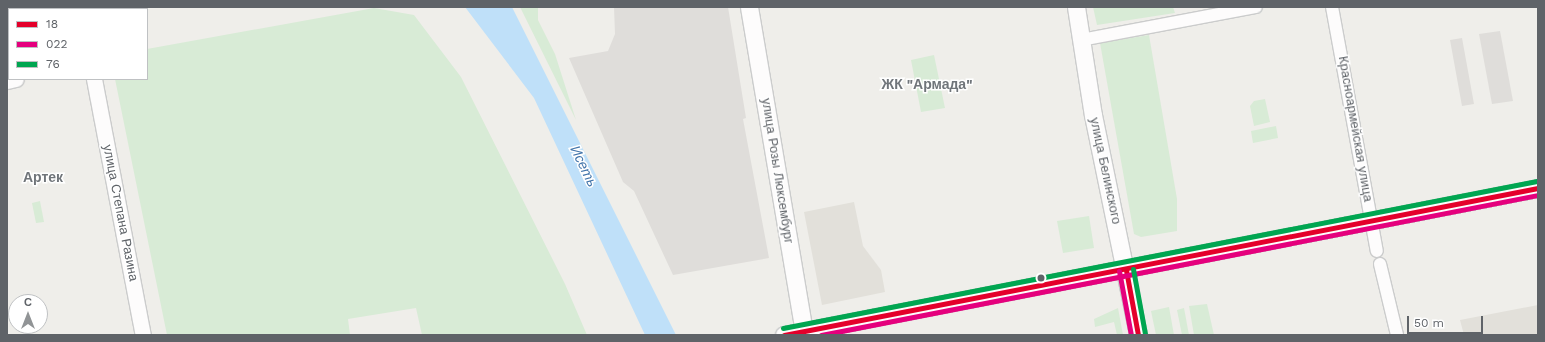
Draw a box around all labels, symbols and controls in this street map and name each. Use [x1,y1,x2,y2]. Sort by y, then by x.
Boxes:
legend [8,8,148,80]
text: 18 [46,17,58,31]
text: 022 [46,37,67,51]
street label: Красноармейская улица [1334,55,1376,203]
text: 76 [46,57,60,71]
district label: ЖК "Армада" [882,76,972,92]
street label: улица Розы Люксембург [758,97,796,245]
street label: улица Белинского [1086,116,1124,226]
street label: улица Степана Разина [99,143,141,283]
water label: Исеть [567,143,601,189]
district label: Артек [23,169,63,185]
unlabelled marker [1036,273,1046,283]
north arrow [8,294,48,334]
text: С [24,296,32,309]
scale bar [1409,308,1485,334]
text: 50 m [1414,316,1444,330]

